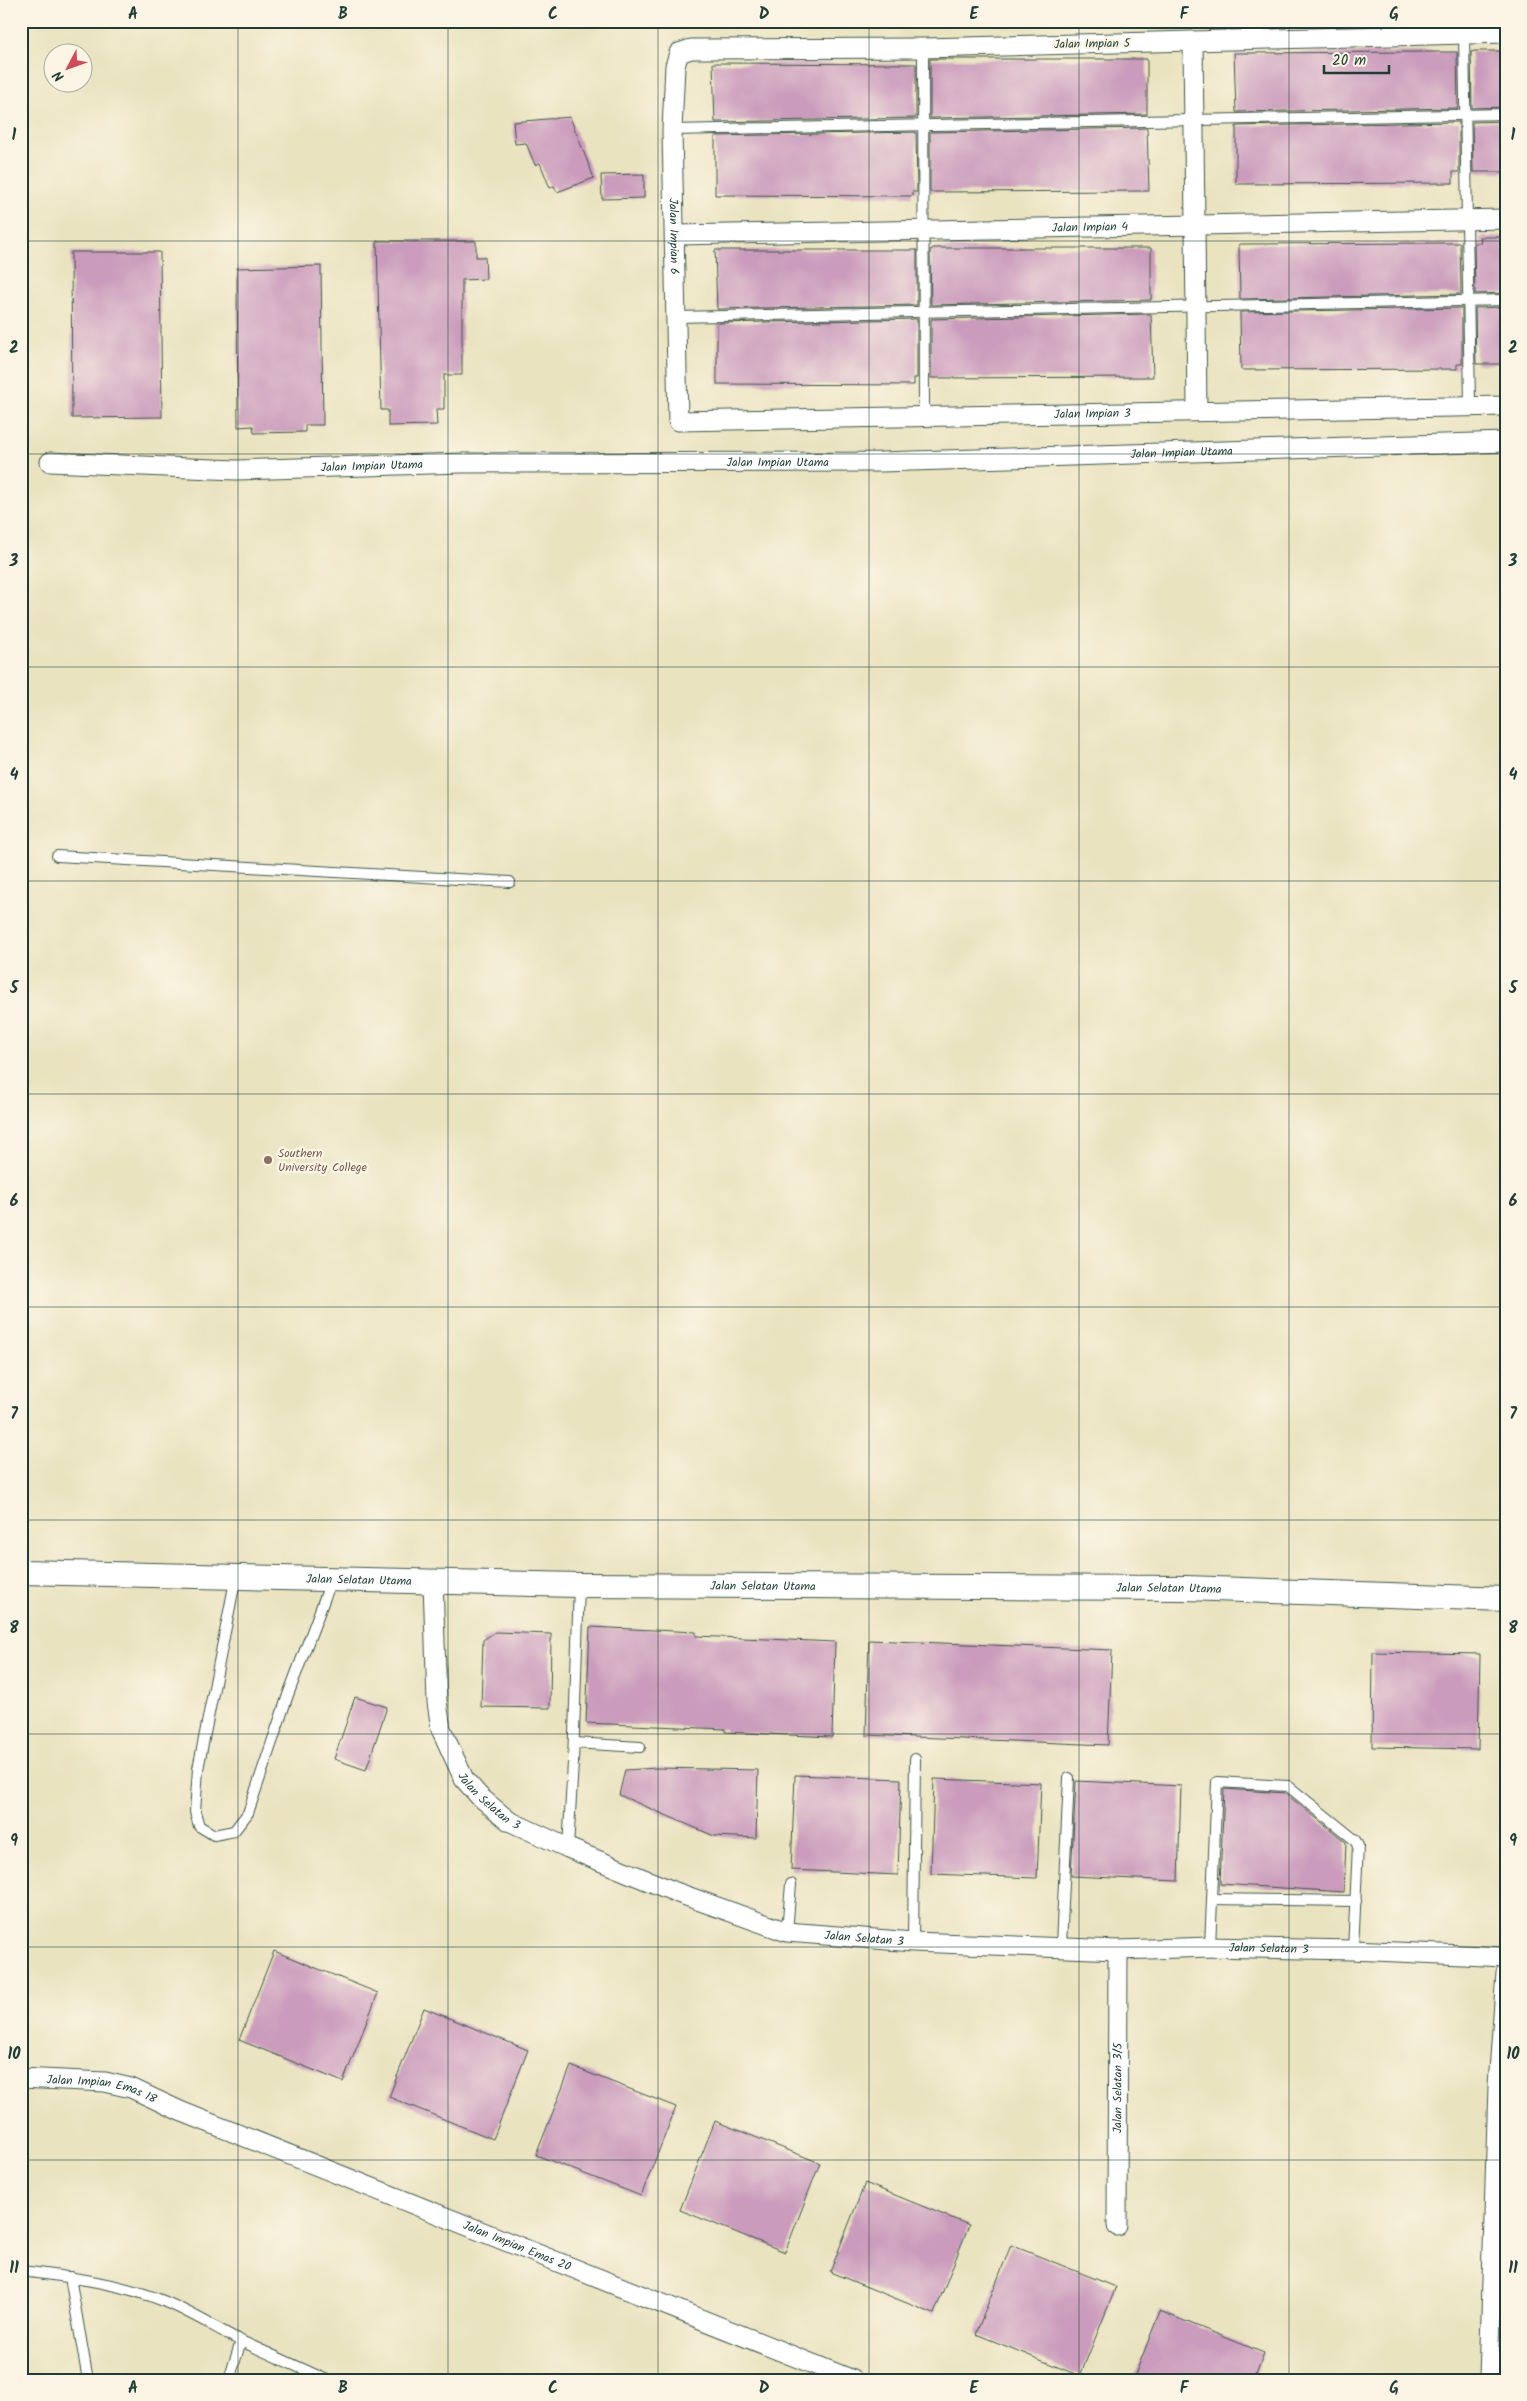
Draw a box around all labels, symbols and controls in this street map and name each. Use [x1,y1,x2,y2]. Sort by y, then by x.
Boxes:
text: A [128,2,138,27]
text: B [338,2,348,27]
text: C [548,2,558,27]
text: D [759,2,770,27]
text: E [970,2,980,27]
text: F [1180,2,1190,27]
text: G [1389,2,1399,27]
street label: Jalan Impian 5 [1054,34,1132,54]
north arrow [42,42,92,92]
scale bar [1324,42,1390,74]
text: 20 m [1332,49,1366,73]
text: N [48,65,70,86]
text: 1 [12,123,17,148]
text: 1 [1511,123,1516,148]
street label: Jalan Impian 6 [664,198,684,275]
street label: Jalan Impian 4 [1052,217,1129,237]
text: 2 [9,336,19,361]
text: 2 [1508,336,1518,361]
street label: Jalan Impian 3 [1054,403,1131,424]
street label: Jalan Impian Utama [1130,441,1233,464]
street label: Jalan Impian Utama [726,453,829,472]
street label: Jalan Impian Utama [320,455,424,477]
text: 3 [9,549,19,574]
text: 3 [1508,549,1518,574]
text: 4 [10,763,19,788]
text: 4 [1509,763,1518,788]
text: 5 [9,976,20,1001]
text: 5 [1508,976,1519,1001]
place label: Southern University College [278,1144,368,1177]
marker: Southern University College [262,1154,274,1166]
text: 6 [10,1189,19,1214]
text: 6 [1509,1189,1518,1214]
text: 7 [10,1402,18,1427]
text: 7 [1509,1402,1517,1427]
street label: Jalan Selatan Utama [306,1569,412,1591]
street label: Jalan Selatan Utama [710,1576,816,1596]
street label: Jalan Selatan Utama [1116,1578,1222,1599]
text: 8 [9,1616,19,1641]
text: 8 [1508,1616,1518,1641]
street label: Jalan Selatan 3 [453,1769,524,1835]
text: 9 [10,1829,18,1854]
text: 9 [1509,1829,1517,1854]
street label: Jalan Selatan 3 [824,1925,905,1951]
street label: Jalan Selatan 3 [1229,1938,1309,1959]
street label: Jalan Selatan 3/5 [1108,2041,1127,2133]
text: 10 [7,2042,21,2067]
text: 10 [1506,2042,1520,2067]
street label: Jalan Impian Emas 18 [46,2070,161,2109]
street label: Jalan Impian Emas 20 [460,2216,574,2276]
text: 11 [9,2256,19,2281]
text: 11 [1508,2256,1518,2281]
text: A [128,2376,138,2401]
text: B [338,2376,348,2401]
text: C [548,2376,558,2401]
text: D [759,2376,770,2401]
text: E [970,2376,980,2401]
text: F [1180,2376,1190,2401]
text: G [1389,2376,1399,2401]

